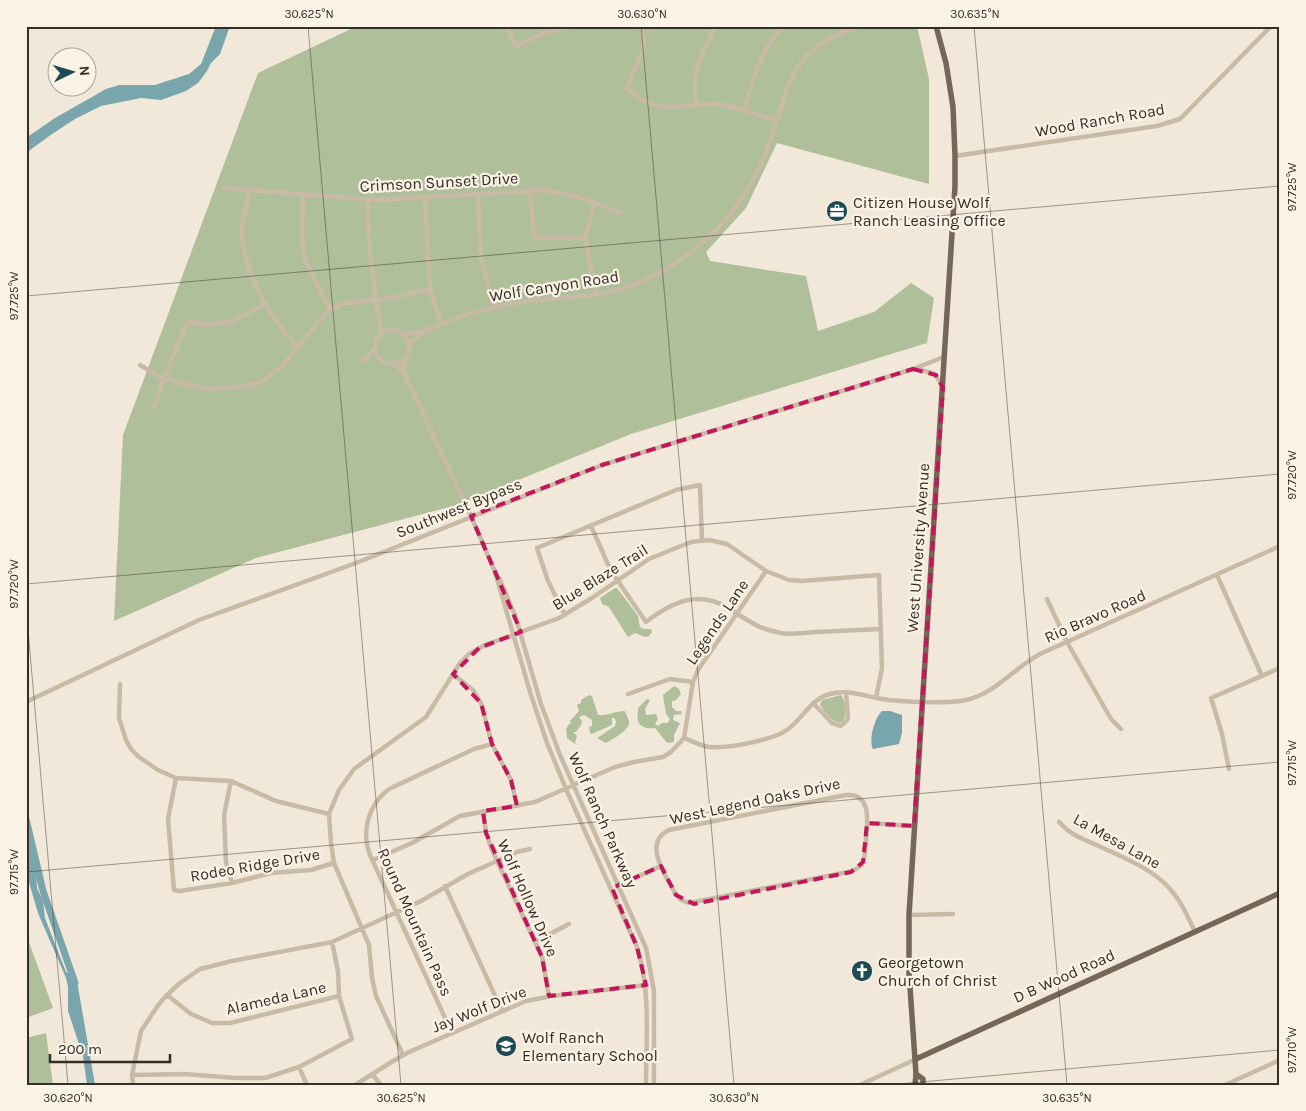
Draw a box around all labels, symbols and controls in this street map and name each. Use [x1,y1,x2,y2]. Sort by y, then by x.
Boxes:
text: 30.625°N [284,7,334,21]
text: 30.630°N [617,7,667,21]
text: 30.635°N [950,7,1000,21]
north arrow [48,48,98,98]
text: N [76,65,93,77]
street label: Wood Ranch Road [1034,99,1166,141]
text: 97.725°W [1285,162,1299,211]
street label: Crimson Sunset Drive [359,168,519,196]
place label: Citizen House Wolf Ranch Leasing Office [853,193,1006,230]
office icon: Citizen House Wolf Ranch Leasing Office [825,199,849,223]
street label: Wolf Canyon Road [488,266,620,306]
text: 97.725°W [7,271,21,320]
text: 97.720°W [1285,450,1299,500]
street label: West University Avenue [903,462,933,634]
street label: Southwest Bypass [393,474,525,542]
street label: Blue Blaze Trail [548,540,652,614]
text: 97.720°W [7,559,21,609]
street label: Legends Lane [682,576,752,668]
street label: Rio Bravo Road [1041,585,1149,647]
text: 97.715°W [1285,740,1299,786]
street label: Wolf Ranch Parkway [565,749,642,891]
street label: West Legend Oaks Drive [668,774,842,828]
street label: La Mesa Lane [1070,809,1164,873]
street label: Wolf Hollow Drive [494,836,562,960]
street label: Rodeo Ridge Drive [189,844,321,886]
street label: Round Mountain Pass [374,845,456,999]
text: 97.715°W [7,849,21,895]
street label: D B Wood Road [1010,945,1118,1007]
place label: Georgetown Church of Christ [878,953,997,990]
church icon: Georgetown Church of Christ [850,959,874,983]
street label: Alameda Lane [224,977,328,1019]
street label: Jay Wolf Drive [429,981,529,1037]
text: 97.710°W [1285,1027,1299,1073]
place label: Wolf Ranch Elementary School [522,1028,658,1065]
scale bar [50,1031,170,1063]
school or university icon: Wolf Ranch Elementary School [494,1034,518,1058]
text: 200 m [58,1040,102,1058]
text: 30.620°N [43,1091,93,1105]
text: 30.625°N [376,1091,426,1105]
text: 30.630°N [709,1091,759,1105]
text: 30.635°N [1042,1091,1092,1105]

